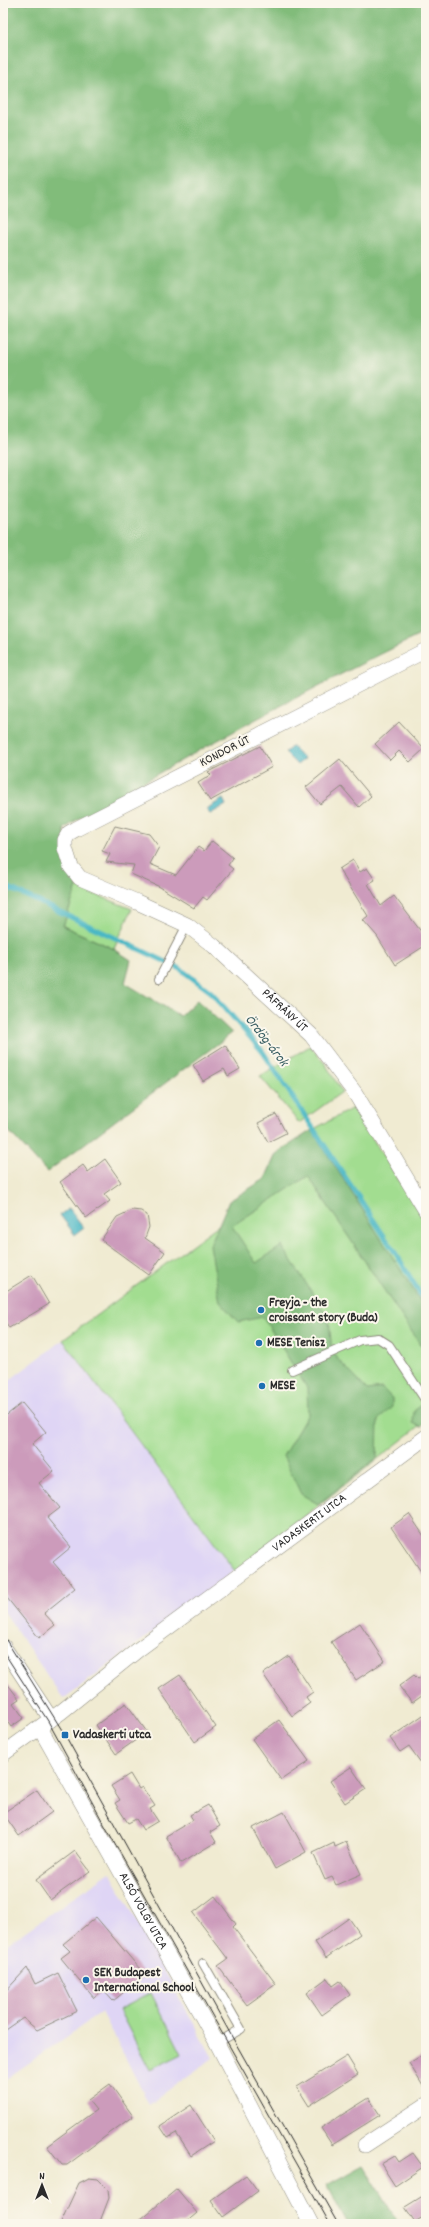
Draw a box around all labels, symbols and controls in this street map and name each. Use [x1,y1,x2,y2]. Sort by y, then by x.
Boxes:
street label: KONDOR ÚT [196,731,254,773]
street label: PÁFRÁNY ÚT [257,984,312,1037]
water label: Ördög-árok [239,1011,293,1072]
place label: Freyja - the croissant story (Buda) [269,1294,378,1328]
marker: Freyja - the croissant story (Buda) [256,1305,266,1315]
place label: MESE Tenisz [267,1334,326,1353]
marker: MESE Tenisz [254,1338,264,1348]
place label: MESE [270,1377,296,1396]
marker: MESE [257,1381,267,1391]
street label: VADASKERTI UTCA [268,1489,351,1557]
place label: Vadaskerti utca [73,1726,152,1745]
marker: Vadaskerti utca [60,1730,70,1740]
street label: ALSÓ VÖLGY UTCA [113,1869,172,1953]
place label: SEK Budapest International School [94,1964,195,1998]
marker: SEK Budapest International School [81,1975,91,1985]
north arrow [22,2165,62,2205]
text: N [39,2169,45,2185]

